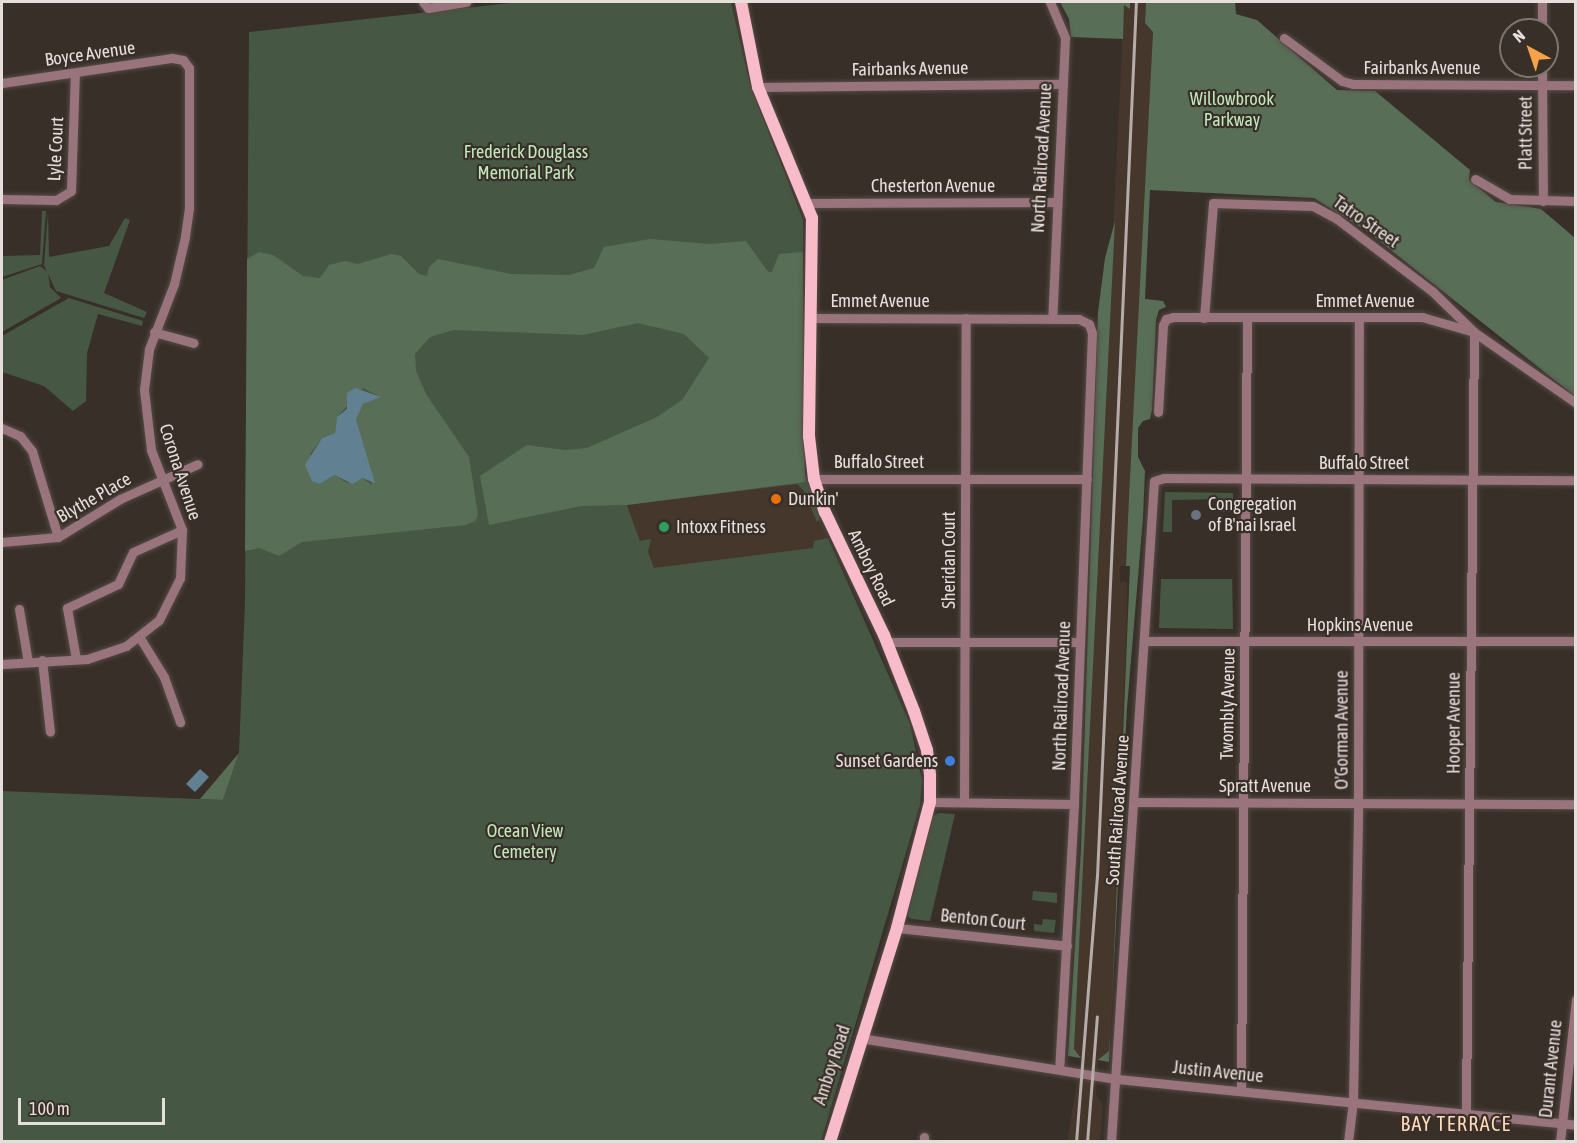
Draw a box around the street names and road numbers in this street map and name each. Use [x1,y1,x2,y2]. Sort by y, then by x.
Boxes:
street label: Boyce Avenue [43,37,137,71]
street label: Fairbanks Avenue [851,57,969,81]
street label: Fairbanks Avenue [1364,57,1480,79]
street label: North Railroad Avenue [1027,83,1057,233]
street label: Platt Street [1515,96,1537,170]
street label: Lyle Court [44,116,68,182]
street label: Chesterton Avenue [871,175,995,197]
street label: Tatro Street [1329,191,1403,253]
street label: Emmet Avenue [830,290,930,312]
street label: Emmet Avenue [1315,290,1415,312]
street label: Corona Avenue [154,421,206,523]
street label: Buffalo Street [834,451,924,473]
street label: Buffalo Street [1319,452,1409,474]
street label: Blythe Place [53,468,135,528]
street label: Sheridan Court [938,511,960,609]
street label: Amboy Road [843,526,899,610]
street label: Hopkins Avenue [1307,614,1413,636]
street label: North Railroad Avenue [1049,621,1075,771]
street label: Twombly Avenue [1216,648,1240,760]
street label: O'Gorman Avenue [1331,670,1353,790]
street label: Hooper Avenue [1443,672,1465,774]
street label: South Railroad Avenue [1102,734,1134,886]
street label: Spratt Avenue [1219,775,1311,797]
street label: Benton Court [939,905,1027,935]
street label: Durant Avenue [1535,1019,1567,1119]
street label: Amboy Road [809,1022,855,1108]
street label: Justin Avenue [1172,1056,1264,1088]

